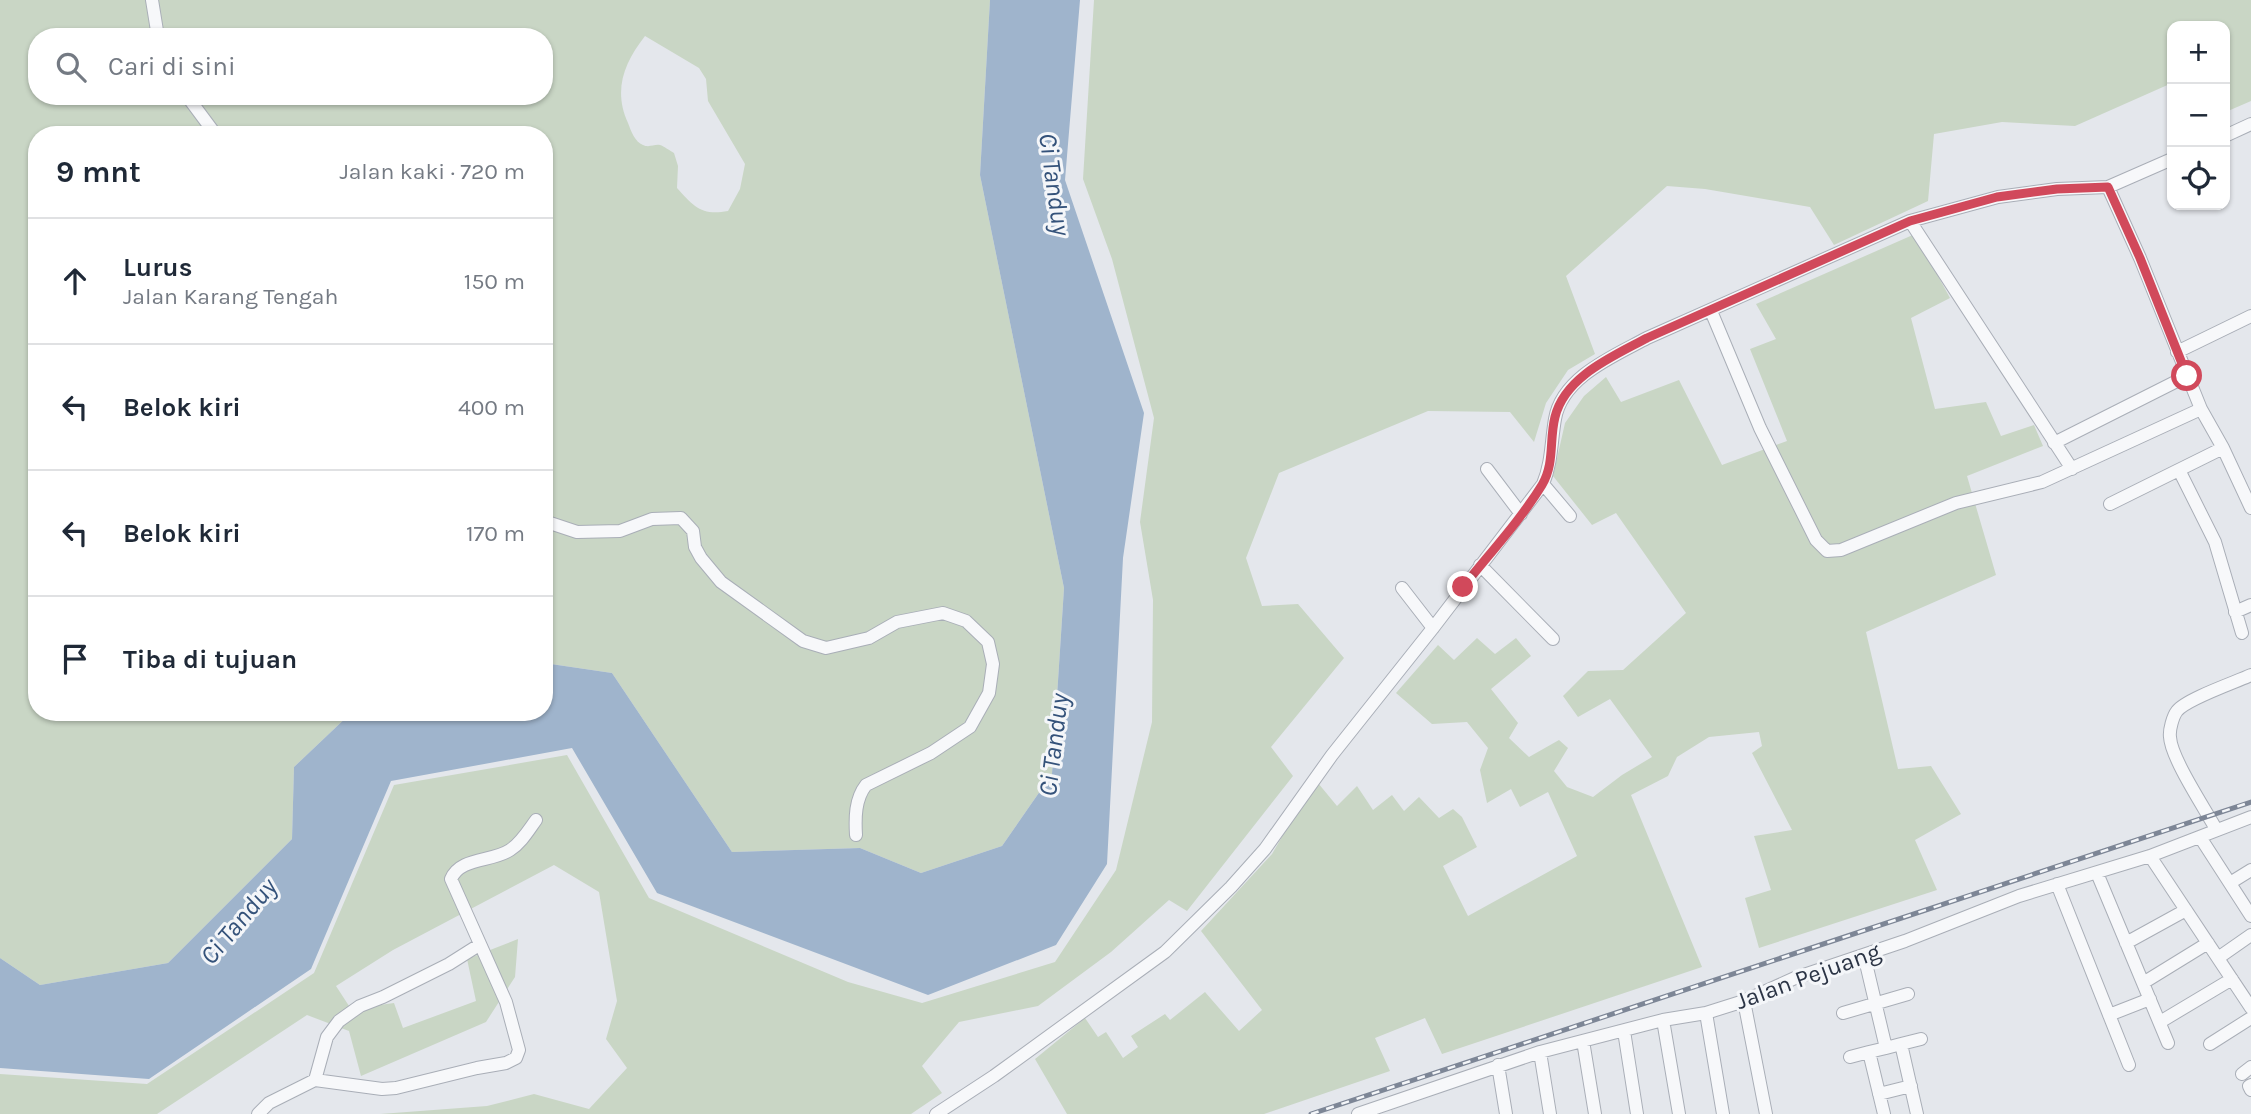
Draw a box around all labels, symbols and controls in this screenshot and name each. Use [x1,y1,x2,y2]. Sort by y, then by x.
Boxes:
map controls [2167,21,2230,210]
button: + [2167,21,2230,84]
search box [28,28,553,105]
icon: search [52,48,90,86]
text: Cari di sini [108,51,236,82]
button: − [2167,84,2230,147]
water label: Ci Tanduy [1032,131,1077,238]
button: locate [2167,147,2230,210]
text: 9 mnt [56,154,141,190]
text: Jalan kaki · 720 m [339,158,525,185]
text: Lurus [123,252,192,283]
icon: ahead [56,262,94,300]
text: 150 m [464,268,525,295]
text: Jalan Karang Tengah [123,283,338,310]
route start [2171,360,2202,391]
icon: left [56,388,94,426]
text: Belok kiri [123,392,241,423]
text: 400 m [458,394,525,421]
icon: left [56,514,94,552]
text: Belok kiri [123,518,241,549]
text: 170 m [466,520,525,547]
route end [1447,571,1478,602]
icon: arrive [56,640,94,678]
text: Tiba di tujuan [123,644,297,675]
water label: Ci Tanduy [1032,691,1075,798]
water label: Ci Tanduy [193,871,284,971]
street label: Jalan Pejuang [1732,937,1885,1015]

